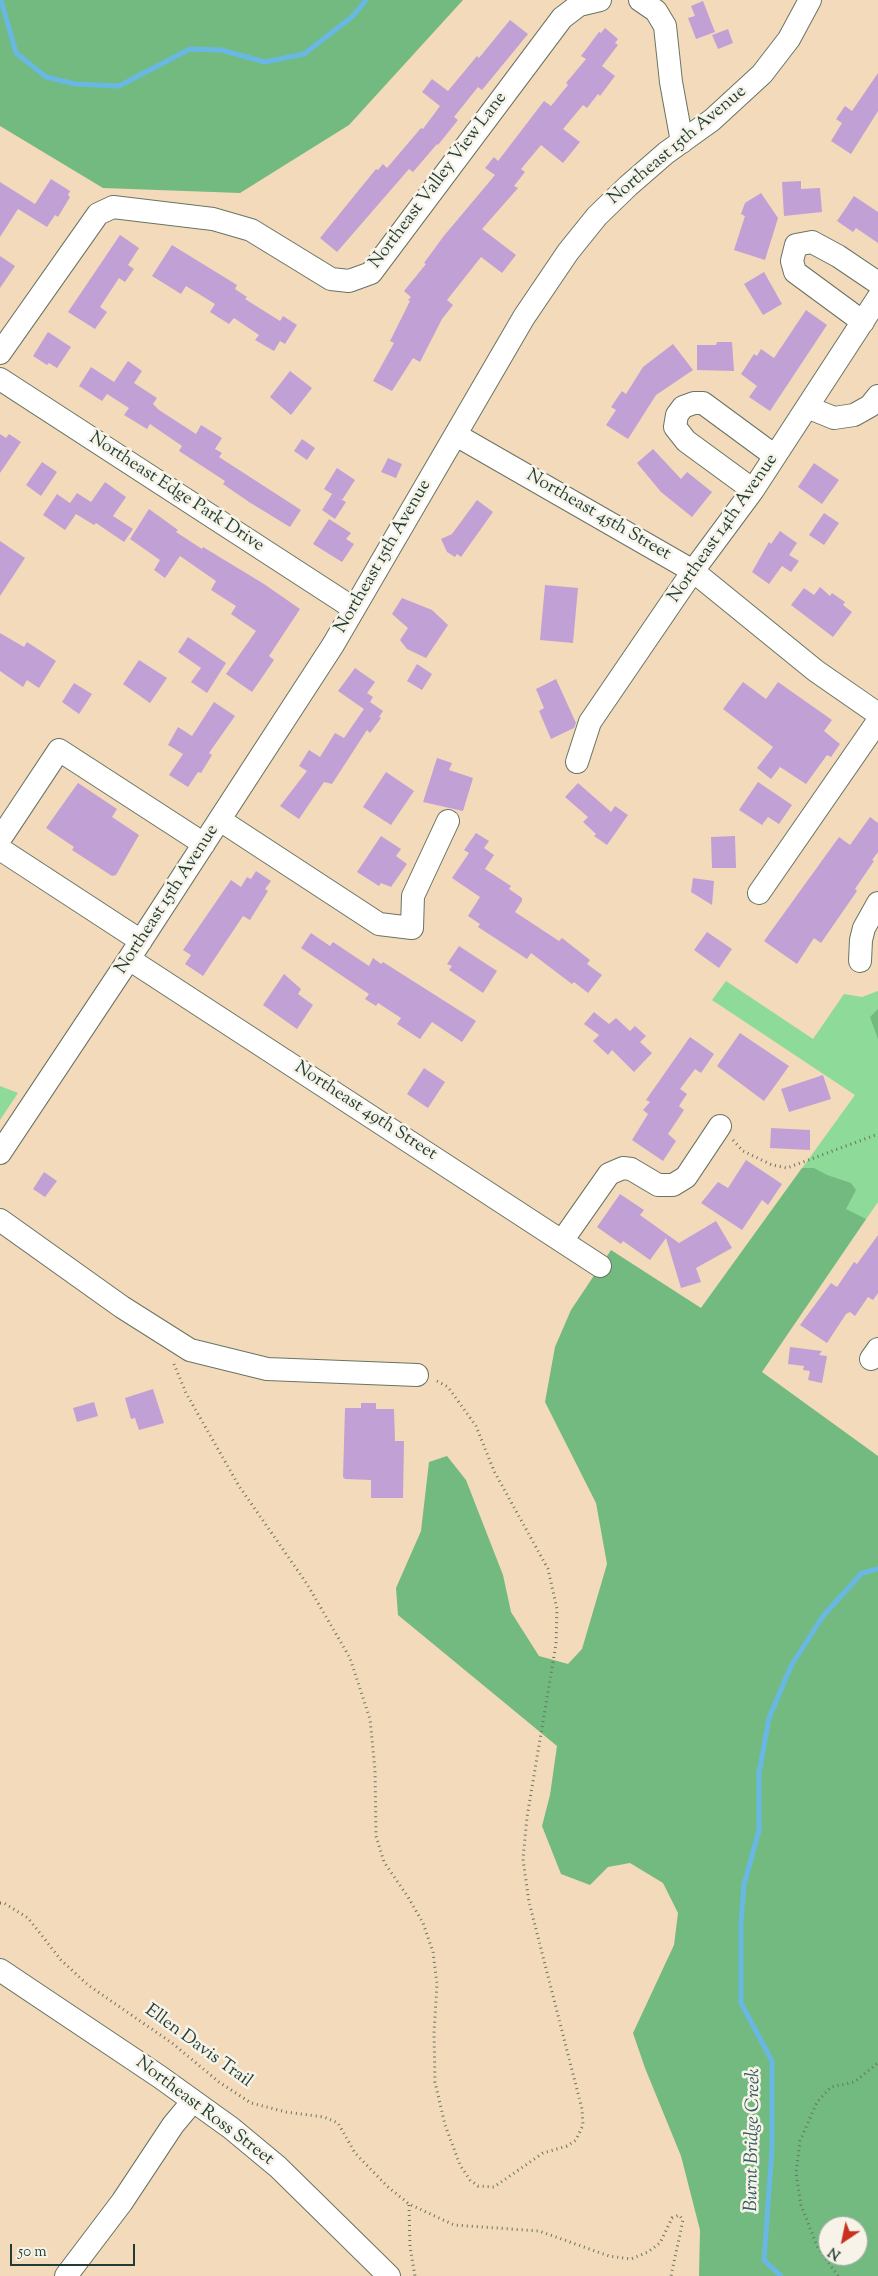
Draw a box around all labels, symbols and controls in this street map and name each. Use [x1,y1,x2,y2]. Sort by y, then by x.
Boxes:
street label: Northeast 15th Avenue [604,82,752,210]
street label: Northeast Valley View Lane [366,88,512,274]
street label: Northeast Edge Park Drive [84,428,268,558]
street label: Northeast 14th Avenue [664,450,784,608]
street label: Northeast 45th Street [522,466,674,566]
street label: Northeast 15th Avenue [331,476,437,638]
street label: Northeast 15th Avenue [112,821,224,979]
street label: Northeast 49th Street [290,1058,440,1166]
street label: Ellen Davis Trail [140,2001,256,2093]
street label: Northeast Ross Street [131,2053,277,2171]
water label: Burnt Bridge Creek [741,2068,767,2212]
north arrow [818,2216,868,2266]
scale bar [12,2234,138,2266]
text: N [825,2241,845,2264]
text: 50 m [18,2242,47,2263]

